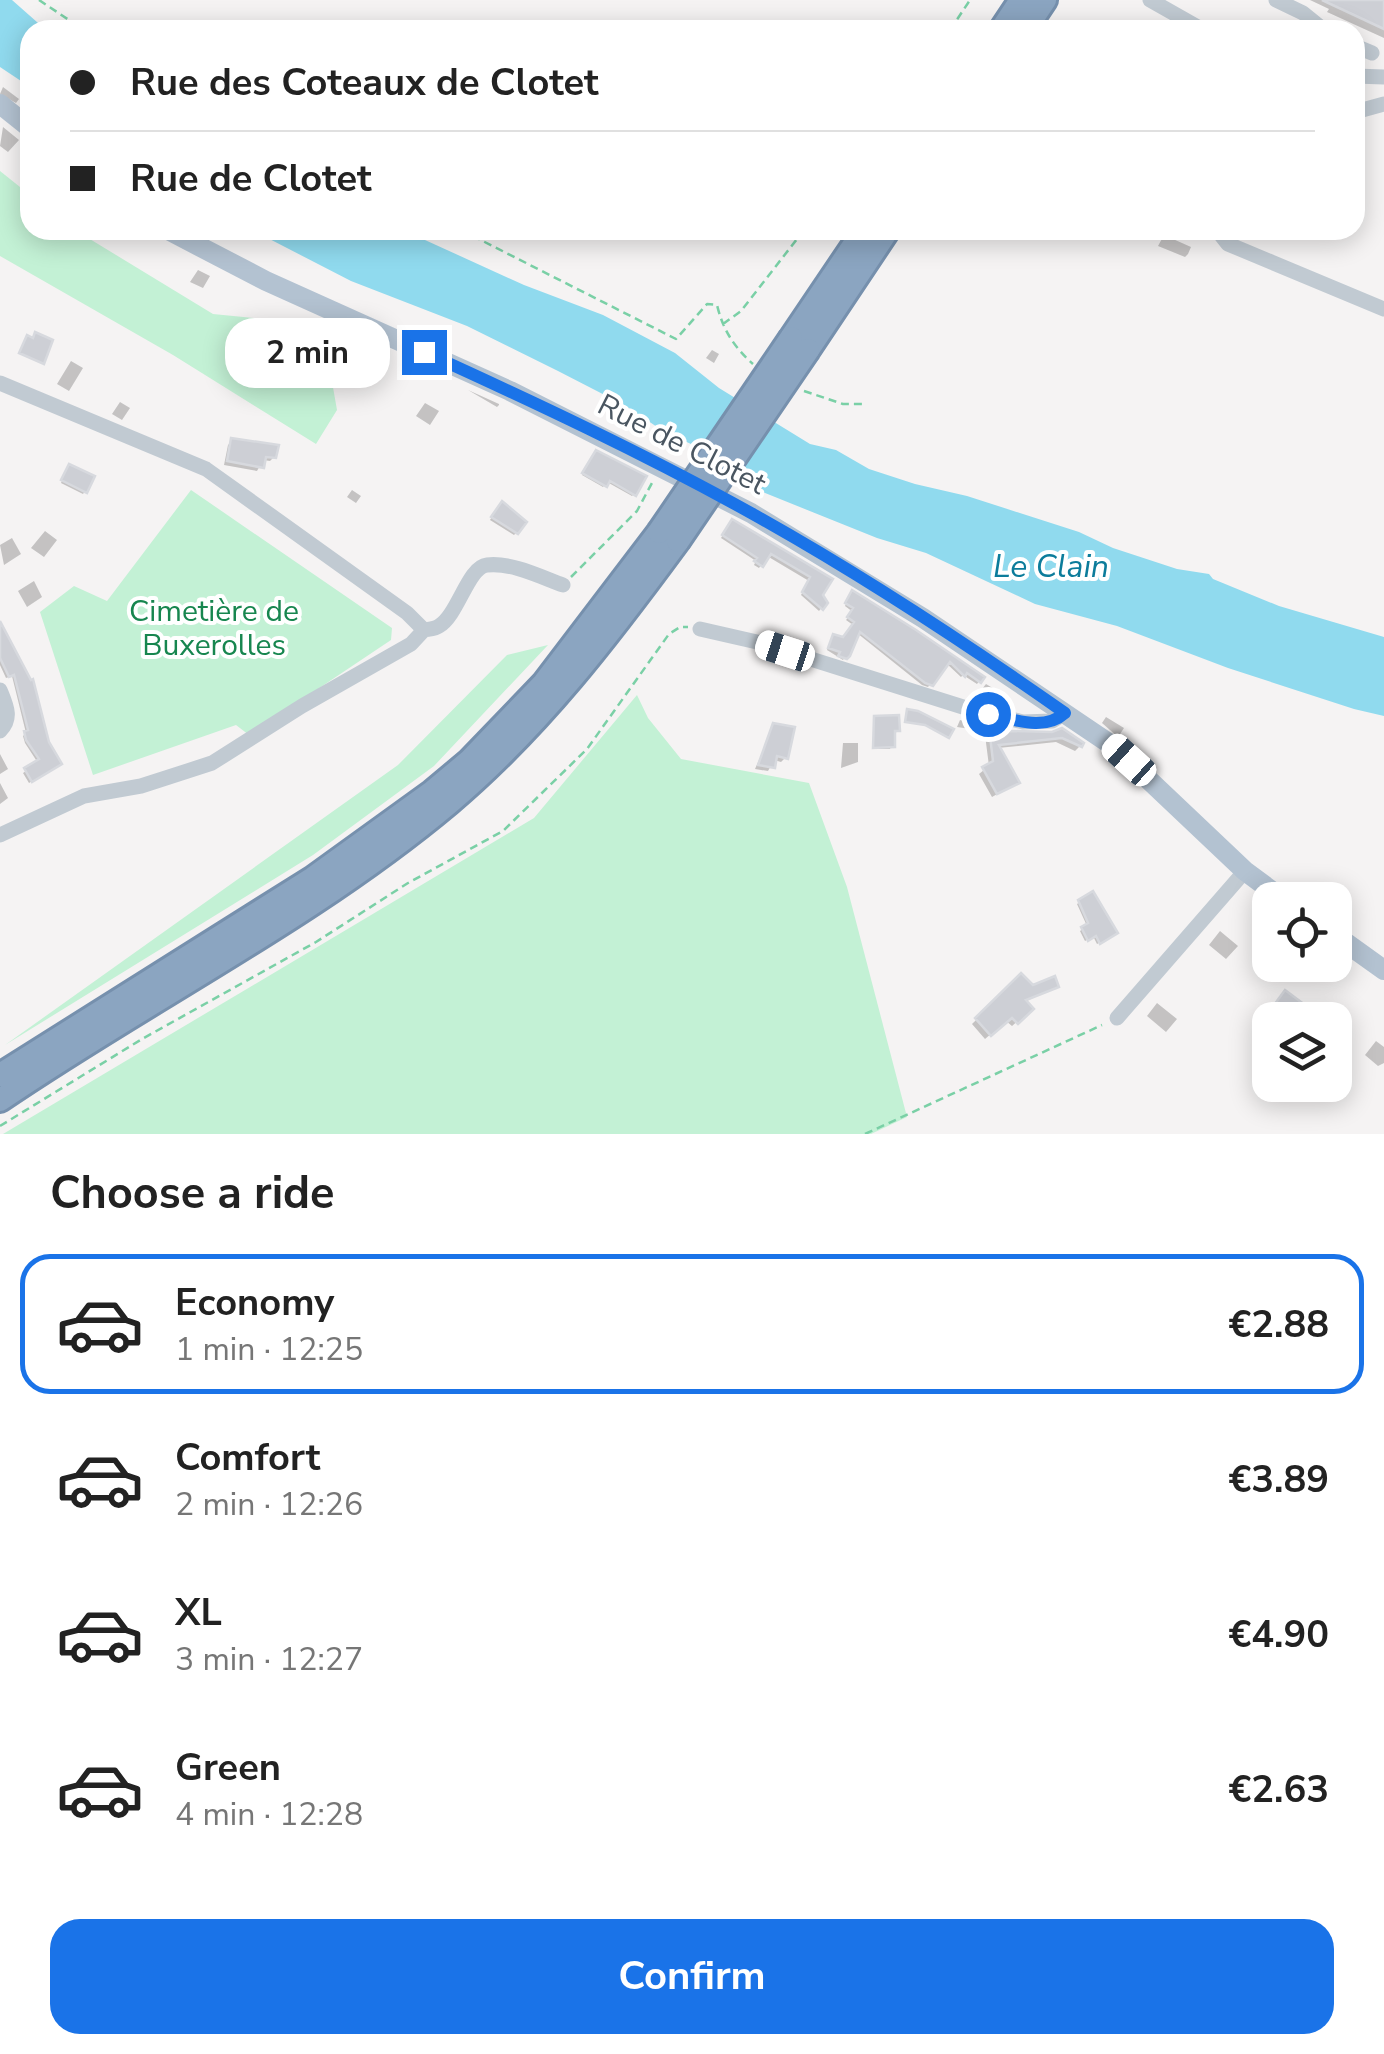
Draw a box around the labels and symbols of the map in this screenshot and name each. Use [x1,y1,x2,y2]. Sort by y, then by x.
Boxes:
callout: 2 min [224,317,389,387]
route end [402,330,447,375]
street label: Rue de Clotet [591,384,773,505]
water label: Le Clain [993,545,1109,588]
park label: Cimetière de Buxerolles [129,591,299,666]
car [752,627,818,675]
route start [966,692,1011,737]
car [1097,729,1161,791]

